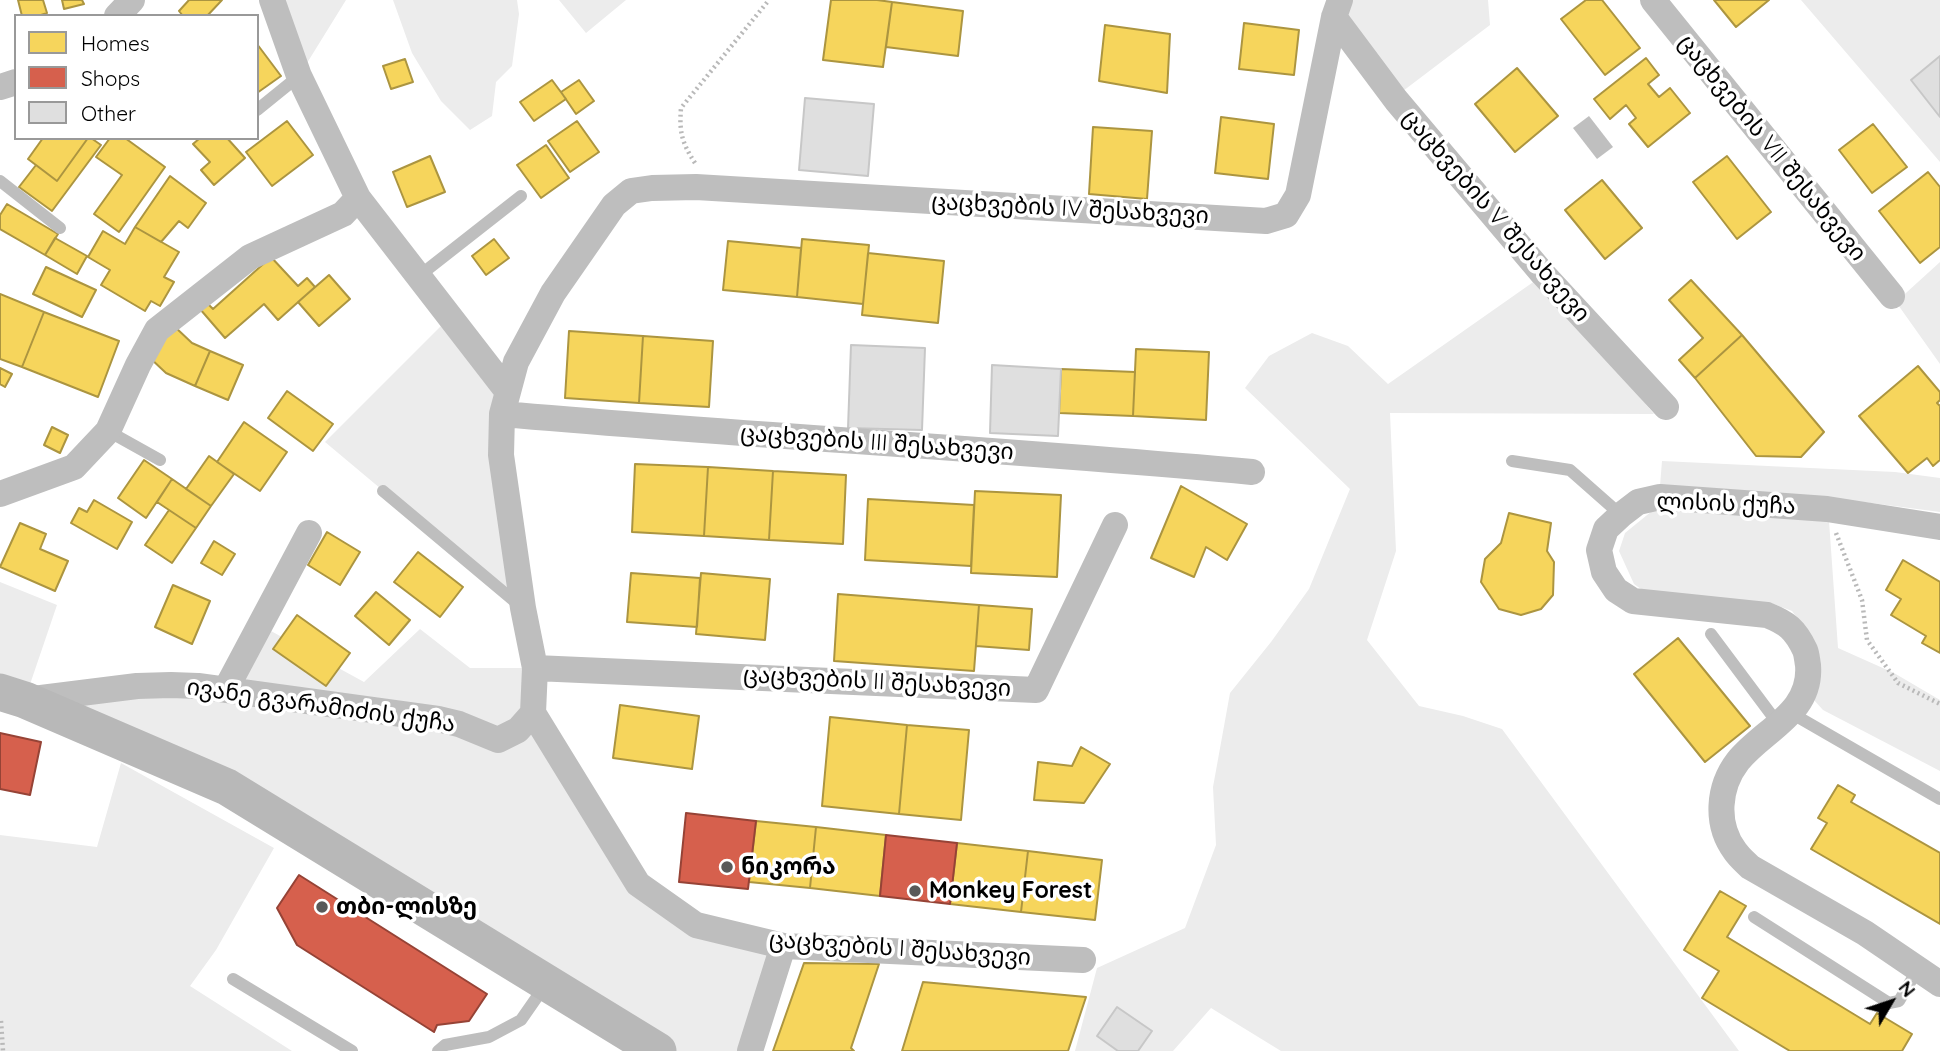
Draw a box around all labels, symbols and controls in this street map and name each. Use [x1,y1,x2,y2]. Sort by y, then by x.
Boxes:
legend [14,14,259,140]
street label: ცაცხვების VII შესახვევი [1672,29,1872,267]
text: Homes [81,30,150,56]
text: Shops [81,65,140,91]
text: Other [81,100,136,126]
street label: ცაცხვების V შესახვევი [1396,104,1596,328]
street label: ცაცხვების IV შესახვევი [931,188,1209,230]
street label: ცაცხვების III შესახვევი [739,420,1015,466]
street label: ლისის ქუჩა [1656,488,1796,520]
street label: ცაცხვების II შესახვევი [742,661,1012,703]
street label: ივანე გვარამიძის ქუჩა [185,673,457,739]
place label: ნიკორა [741,853,836,881]
marker: ნიკორა [719,859,735,875]
place label: Monkey Forest [929,877,1092,905]
marker: Monkey Forest [907,883,923,899]
place label: თბი-ლისზე [336,893,477,921]
marker: თბი-ლისზე [314,899,330,915]
street label: ცაცხვების I შესახვევი [768,926,1032,972]
north arrow [1856,967,1926,1037]
text: N [1894,976,1921,1002]

